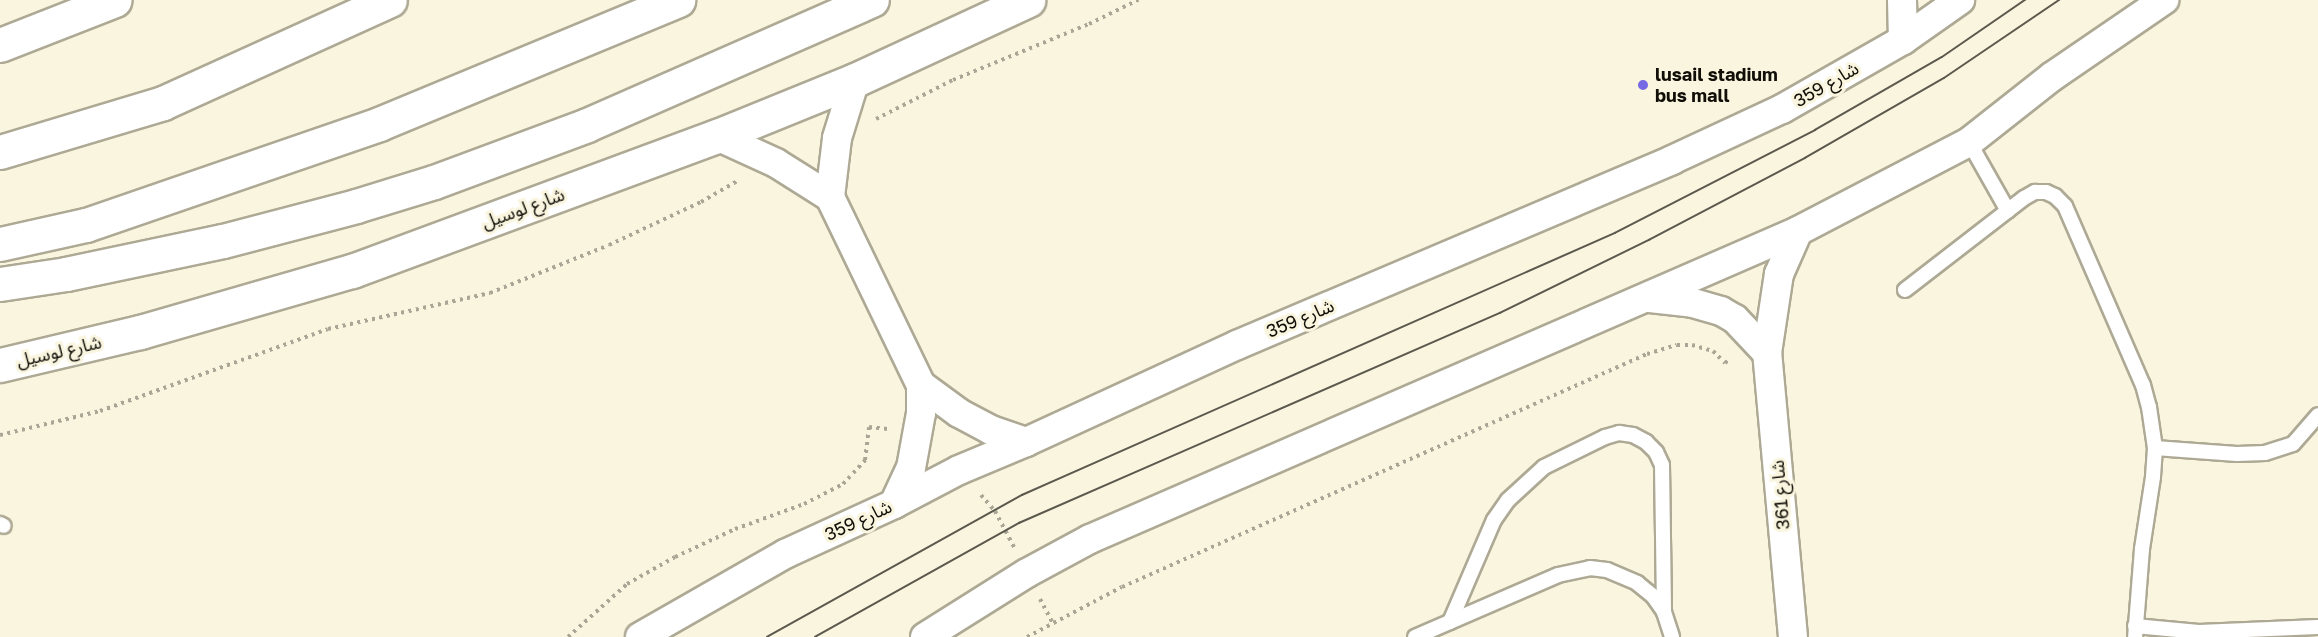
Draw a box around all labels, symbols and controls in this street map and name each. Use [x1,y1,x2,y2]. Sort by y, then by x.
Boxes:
street label: شارع 359 [1790,57,1862,111]
place label: lusail stadium bus mall [1655,64,1778,106]
marker: lusail stadium bus mall [1636,78,1650,92]
street label: شارع لوسيل [479,183,567,233]
street label: شارع 359 [1263,294,1337,342]
street label: شارع لوسيل [14,331,104,371]
street label: شارع 361 [1766,459,1794,531]
street label: شارع 359 [821,495,895,545]

